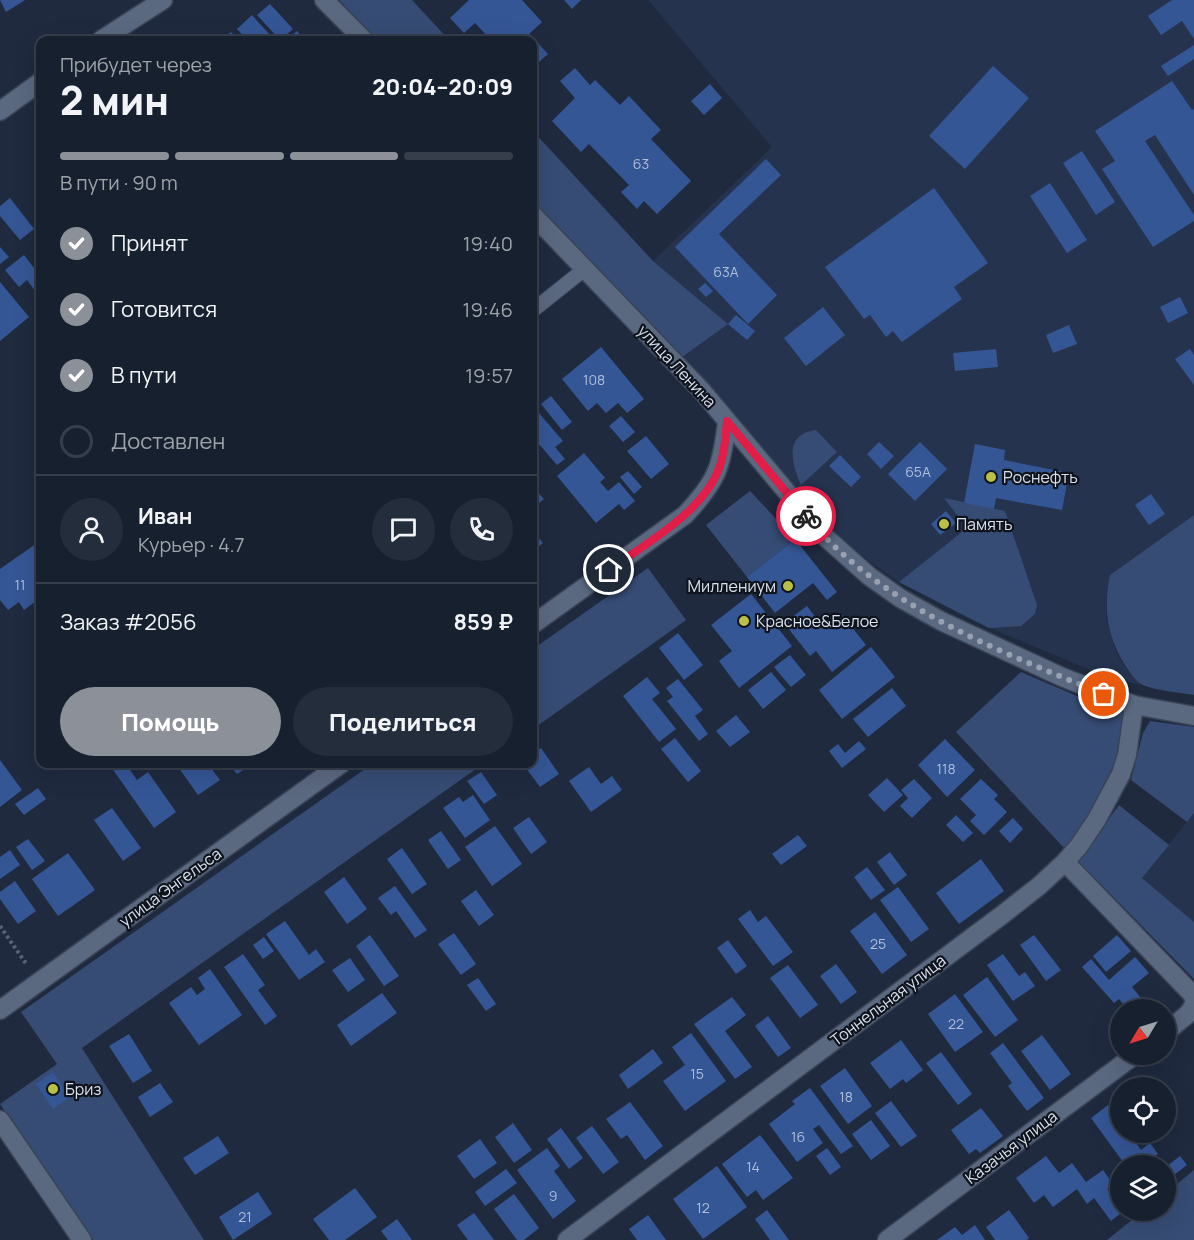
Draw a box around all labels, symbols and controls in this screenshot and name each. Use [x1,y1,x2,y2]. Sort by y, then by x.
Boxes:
text: Прибудет через [60,51,212,78]
text: 20:04–20:09 [372,72,513,102]
text: 2 мин [60,73,169,127]
house number: 63 [633,154,649,173]
text: В пути · 90 m [60,169,178,196]
icon: check [60,227,93,260]
text: Принят [111,228,188,258]
text: 19:40 [463,230,513,257]
house number: 63А [713,262,739,281]
icon: check [60,293,93,326]
text: Готовится [111,294,217,324]
text: 19:46 [463,296,513,323]
street label: улица Ленина [633,320,721,412]
icon: check [60,359,93,392]
text: В пути [111,360,177,390]
text: 19:57 [465,362,513,389]
house number: 108 [583,370,605,389]
text: Доставлен [111,426,225,456]
house number: 65А [905,462,931,481]
place label: Роснефть [1003,466,1078,488]
marker: Роснефть [984,470,998,484]
courier [776,486,836,546]
button: person [60,498,123,561]
button: chat [372,498,435,561]
button: phone [450,498,513,561]
icon: bike [790,500,823,533]
text: Иван [138,501,192,531]
place label: Память [956,513,1013,535]
marker: Память [937,517,951,531]
text: Курьер · 4.7 [138,531,245,558]
pin [583,544,634,595]
icon: home [592,553,625,586]
house number: 11 [15,575,25,594]
place label: Миллениум [688,575,776,597]
marker: Миллениум [781,579,795,593]
text: Заказ #2056 [60,607,197,637]
text: 859 ₽ [453,607,513,637]
place label: Красное&Белое [756,610,878,632]
marker: Красное&Белое [737,614,751,628]
pin [1078,668,1129,719]
icon: bag [1087,677,1120,710]
button: Помощь [60,687,281,756]
button: Поделиться [293,687,513,756]
house number: 118 [936,759,956,778]
street label: улица Энгельса [114,842,226,932]
house number: 25 [870,934,886,953]
street label: Тоннельная улица [826,949,950,1051]
north arrow [1110,999,1176,1065]
map controls [1110,999,1176,1221]
house number: 22 [948,1014,964,1033]
house number: 15 [690,1064,704,1083]
button: locate [1110,1077,1176,1143]
place label: Бриз [65,1078,101,1100]
marker: Бриз [46,1082,60,1096]
house number: 18 [839,1087,853,1106]
street label: Казачья улица [961,1105,1061,1189]
house number: 16 [791,1127,805,1146]
button: layers [1110,1155,1176,1221]
house number: 14 [746,1157,760,1176]
house number: 9 [549,1186,557,1205]
house number: 12 [696,1198,710,1217]
house number: 21 [238,1207,252,1226]

